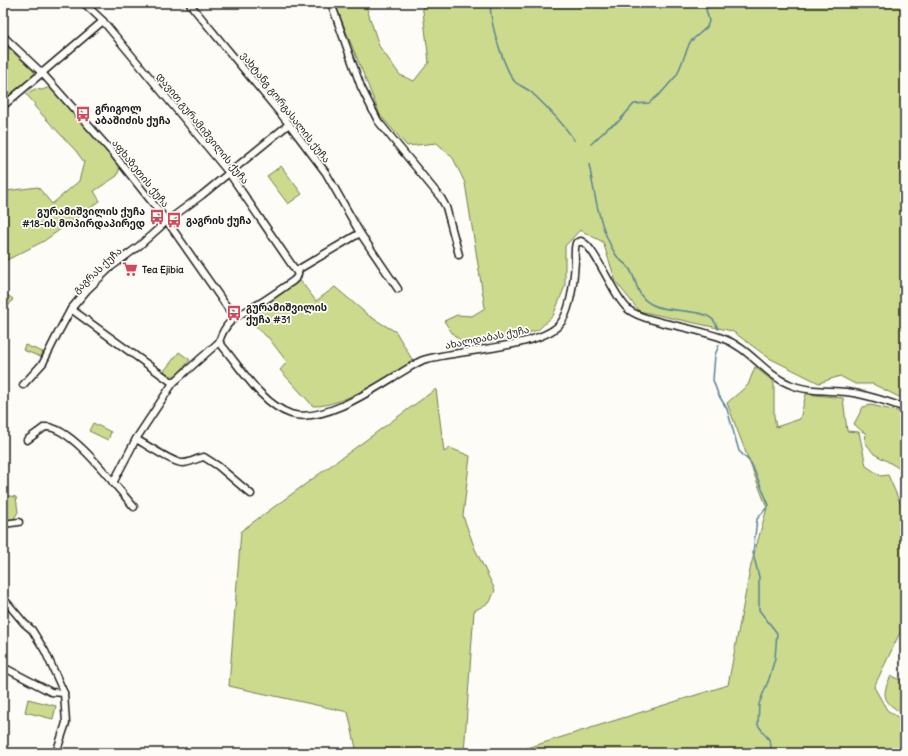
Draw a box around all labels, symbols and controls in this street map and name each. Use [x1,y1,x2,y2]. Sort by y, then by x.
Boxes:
street label: ვახტანგ გორგასალის ქუჩა [238,49,333,165]
street label: დავით გურამიშვილის ქუჩა [154,70,252,187]
place label: გრიგოლ აბაშიძის ქუჩა [95,102,171,127]
bus stop icon: გრიგოლ აბაშიძის ქუჩა [74,105,92,123]
street label: აფხაზეთის ქუჩა [109,137,172,210]
place label: გურამიშვილის ქუჩა #18-ის მოპირდაპირედ [22,205,145,230]
bus stop icon: გურამიშვილის ქუჩა #18-ის მოპირდაპირედ [148,208,166,226]
bus stop icon: გაგრის ქუჩა [165,211,183,229]
place label: გაგრის ქუჩა [186,214,251,227]
street label: გაგრას ქუჩა [70,244,124,296]
supermarket icon: Tea Ejibia [121,260,139,278]
place label: Tea Ejibia [142,263,184,276]
place label: გურამიშვილის ქუჩა #31 [246,301,327,326]
bus stop icon: გურამიშვილის ქუჩა #31 [225,304,243,322]
street label: ახალდაბას ქუჩა [444,323,530,352]

